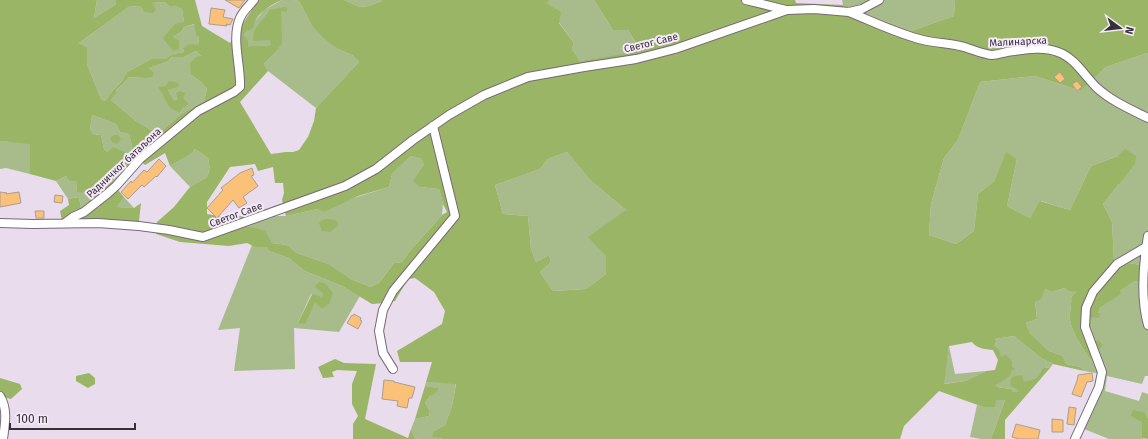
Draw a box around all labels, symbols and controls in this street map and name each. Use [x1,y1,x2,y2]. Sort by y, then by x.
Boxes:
north arrow [1100,8,1140,48]
text: N [1122,25,1136,36]
street label: Светог Саве [623,30,679,56]
street label: Малинарска [989,35,1047,49]
street label: Радничког батаљона [84,125,164,201]
street label: Светог Саве [208,200,264,230]
scale bar [10,405,135,431]
text: 100 m [16,412,48,426]

